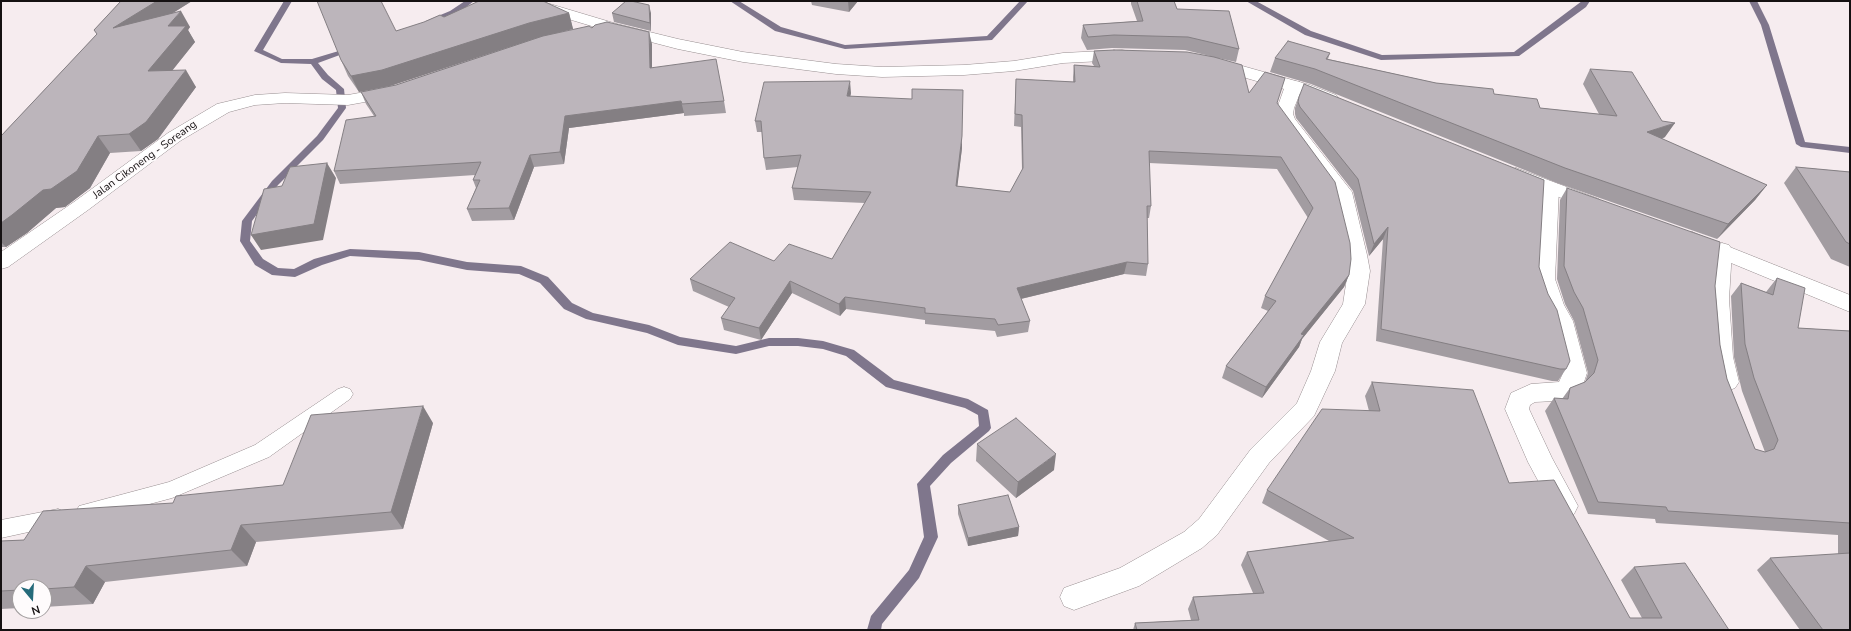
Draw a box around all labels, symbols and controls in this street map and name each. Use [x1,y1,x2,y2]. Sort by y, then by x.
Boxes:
street label: Jalan Cikoneng - Soreang [90,118,200,202]
north arrow [12,579,52,619]
text: N [29,602,42,618]

